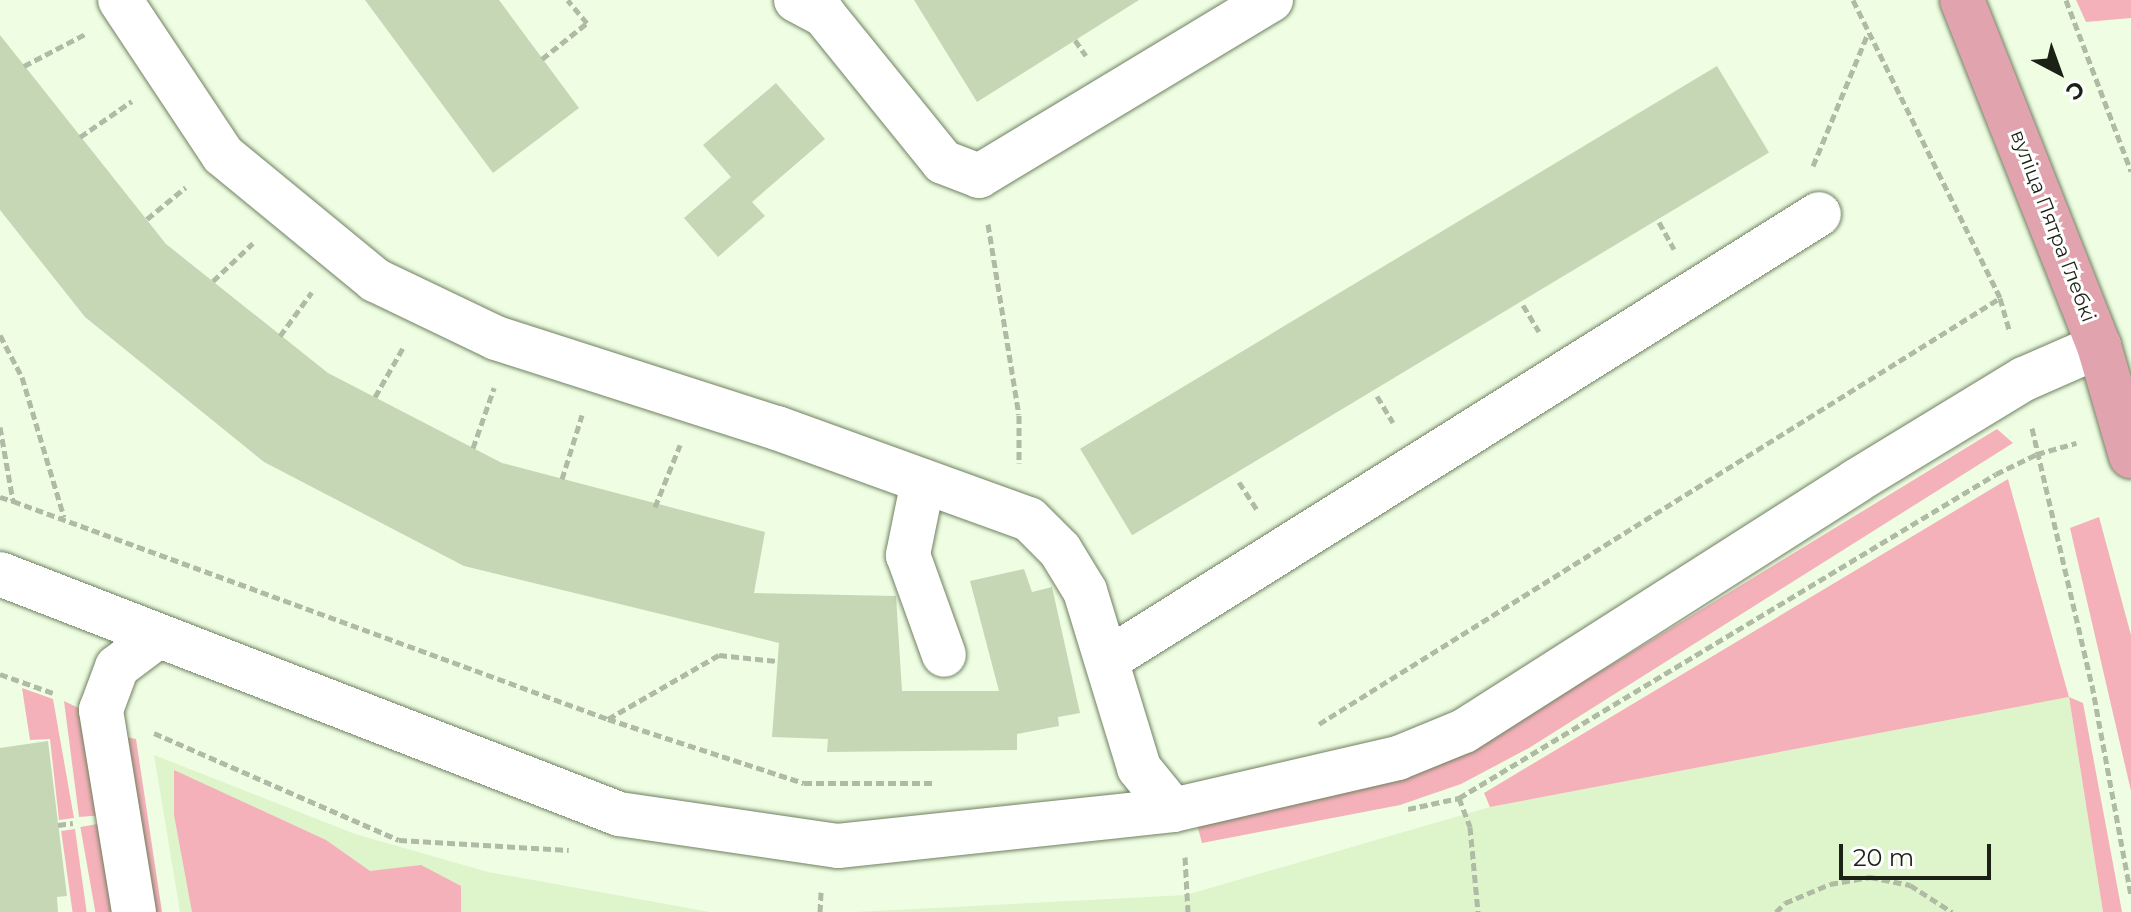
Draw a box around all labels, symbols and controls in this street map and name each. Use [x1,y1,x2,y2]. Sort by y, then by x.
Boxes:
north arrow [2019,32,2099,112]
text: С [2060,75,2090,106]
street label: вуліца Пятра Глебкі [2005,127,2101,325]
scale bar [1843,828,1995,878]
text: 20 m [1853,843,1914,872]

